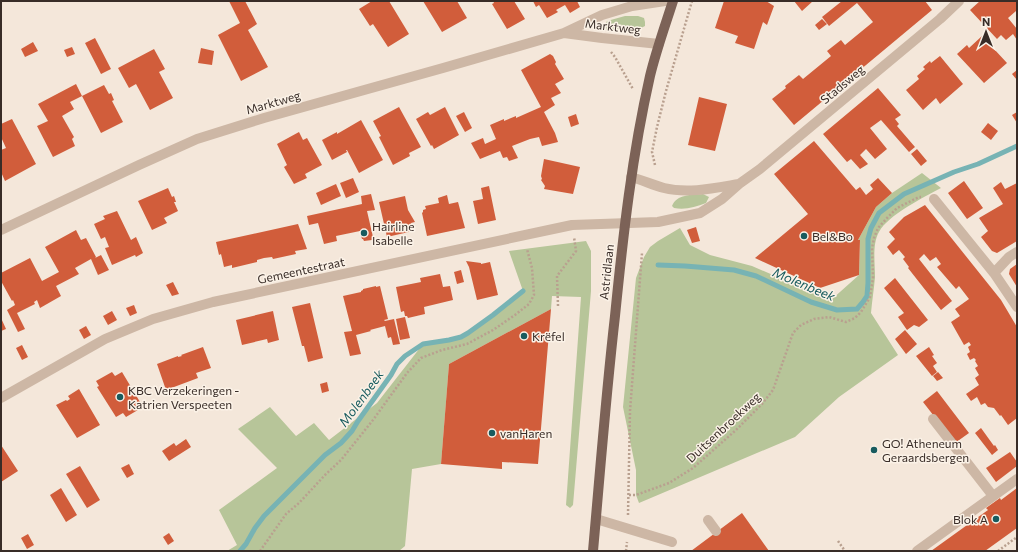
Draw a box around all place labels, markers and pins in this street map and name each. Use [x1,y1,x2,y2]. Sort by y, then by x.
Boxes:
place label: Hairline Isabelle [372,219,415,247]
marker: Hairline Isabelle [359,228,369,238]
place label: Bel&Bo [812,229,853,243]
marker: Bel&Bo [799,231,809,241]
place label: Krëfel [532,329,565,343]
marker: Krëfel [519,331,529,341]
place label: KBC Verzekeringen - Katrien Verspeeten [128,383,239,411]
marker: KBC Verzekeringen - Katrien Verspeeten [115,392,125,402]
place label: vanHaren [500,426,552,440]
marker: vanHaren [487,428,497,438]
place label: GO! Atheneum Geraardsbergen [882,436,969,464]
marker: GO! Atheneum Geraardsbergen [869,445,879,455]
place label: Blok A [953,512,988,526]
marker: Blok A [991,514,1001,524]

